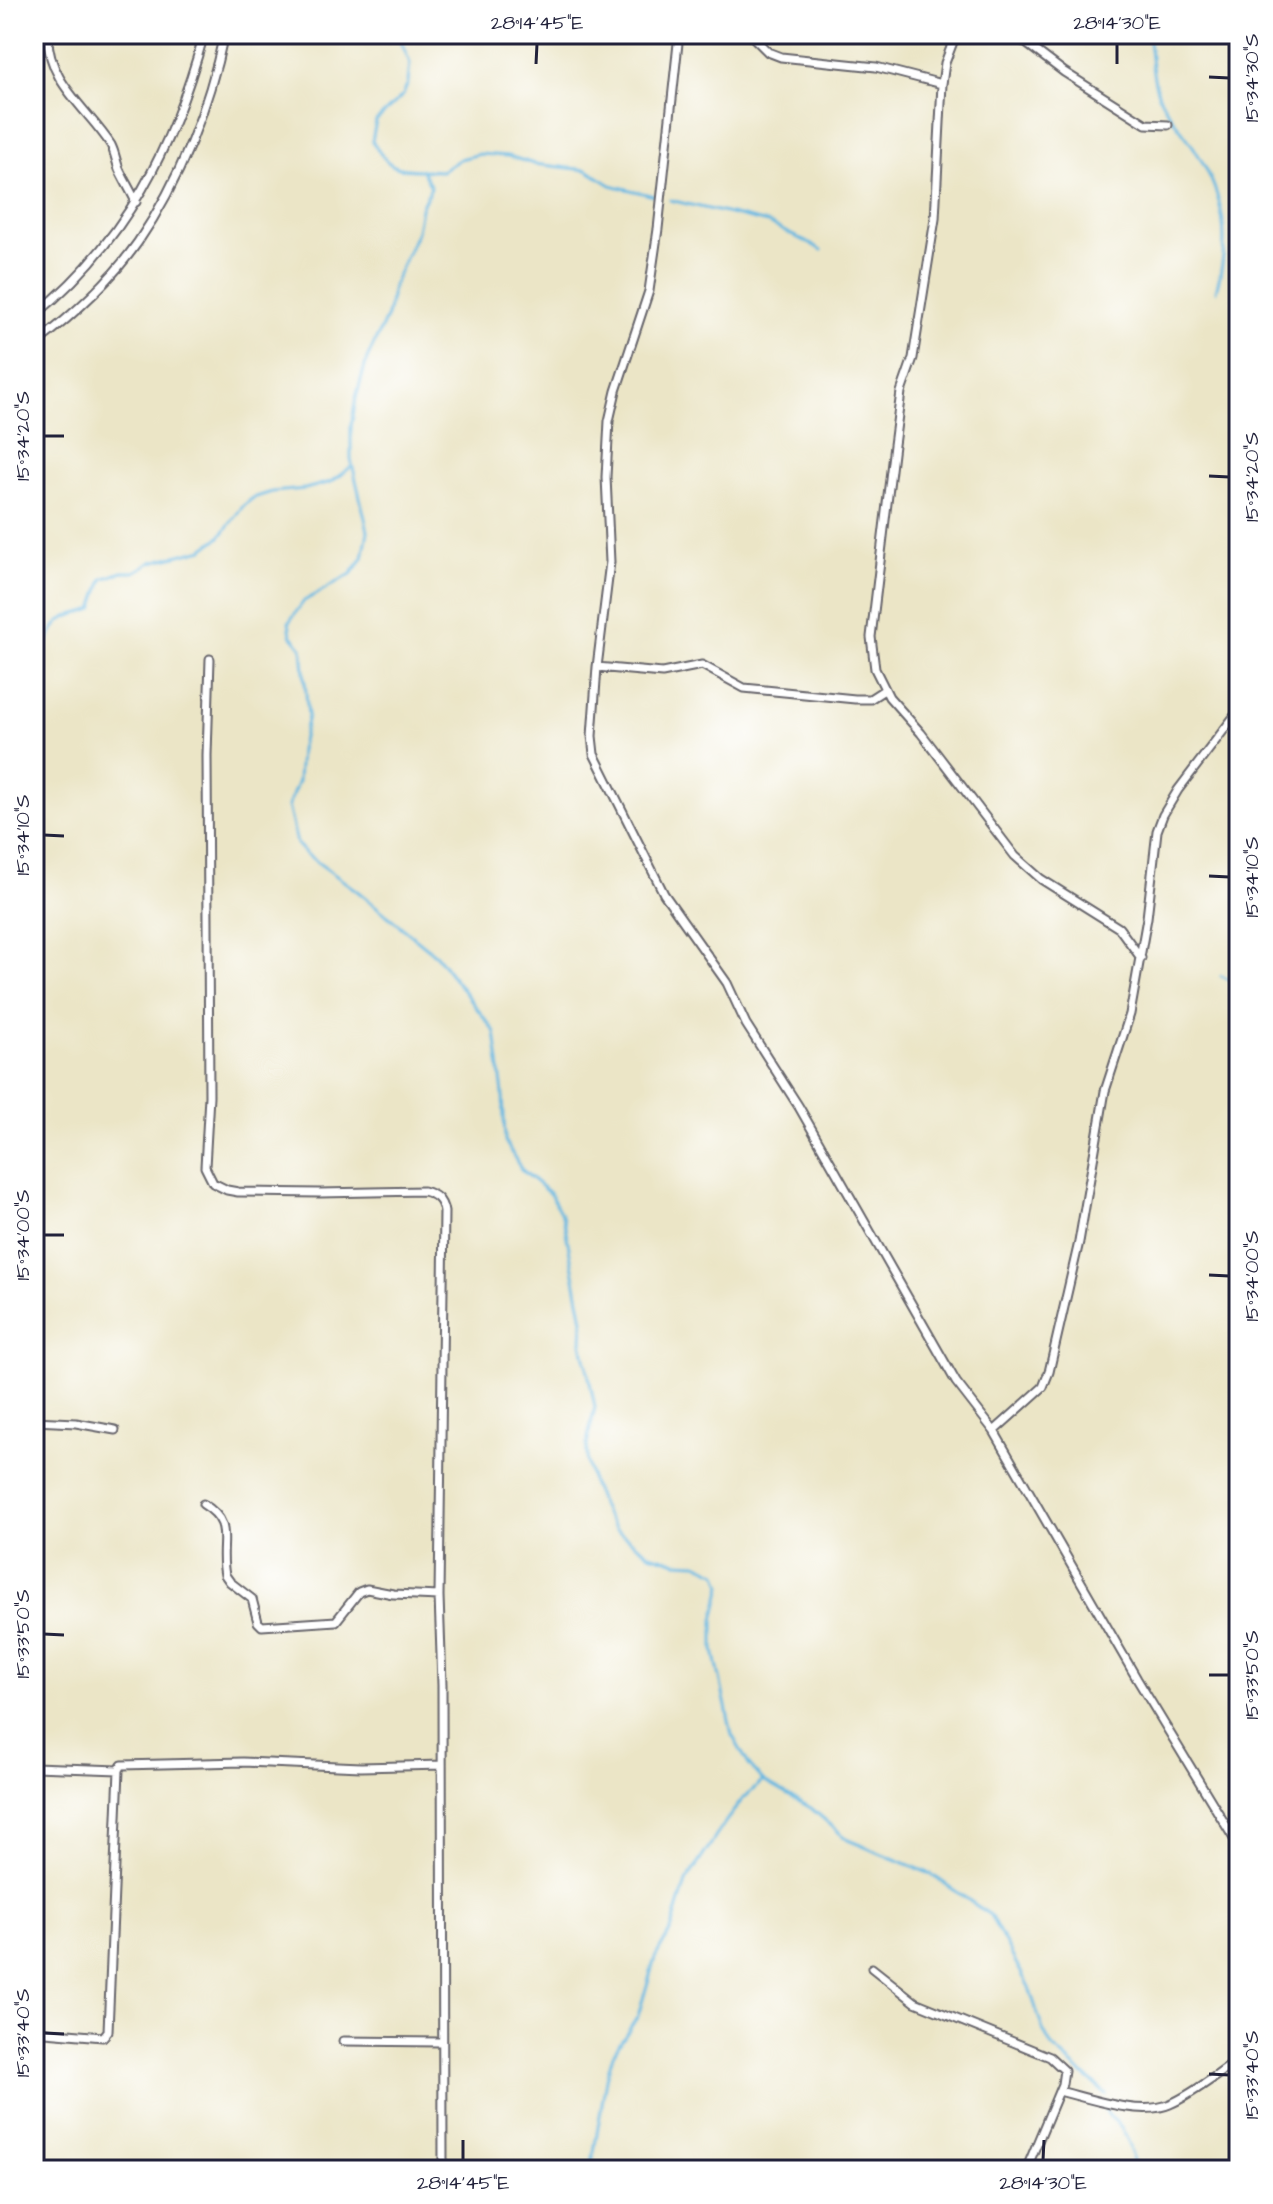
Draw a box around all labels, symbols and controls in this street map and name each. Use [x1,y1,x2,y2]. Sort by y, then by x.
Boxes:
text: 28°14'45"E [491,9,583,37]
text: 28°14'30"E [1073,9,1161,37]
text: 15°34'30"S [1238,34,1266,122]
text: 15°34'20"S [9,391,37,481]
text: 15°34'20"S [1238,432,1266,522]
text: 15°34'10"S [9,794,37,875]
text: 15°34'10"S [1238,836,1266,917]
text: 15°34'00"S [9,1189,37,1280]
text: 15°34'00"S [1238,1230,1266,1321]
text: 15°33'50"S [9,1589,37,1679]
text: 15°33'50"S [1238,1630,1266,1720]
text: 15°33'40"S [9,1989,37,2077]
text: 15°33'40"S [1238,2031,1266,2119]
text: 28°14'45"E [417,2169,509,2197]
text: 28°14'30"E [999,2169,1087,2197]

